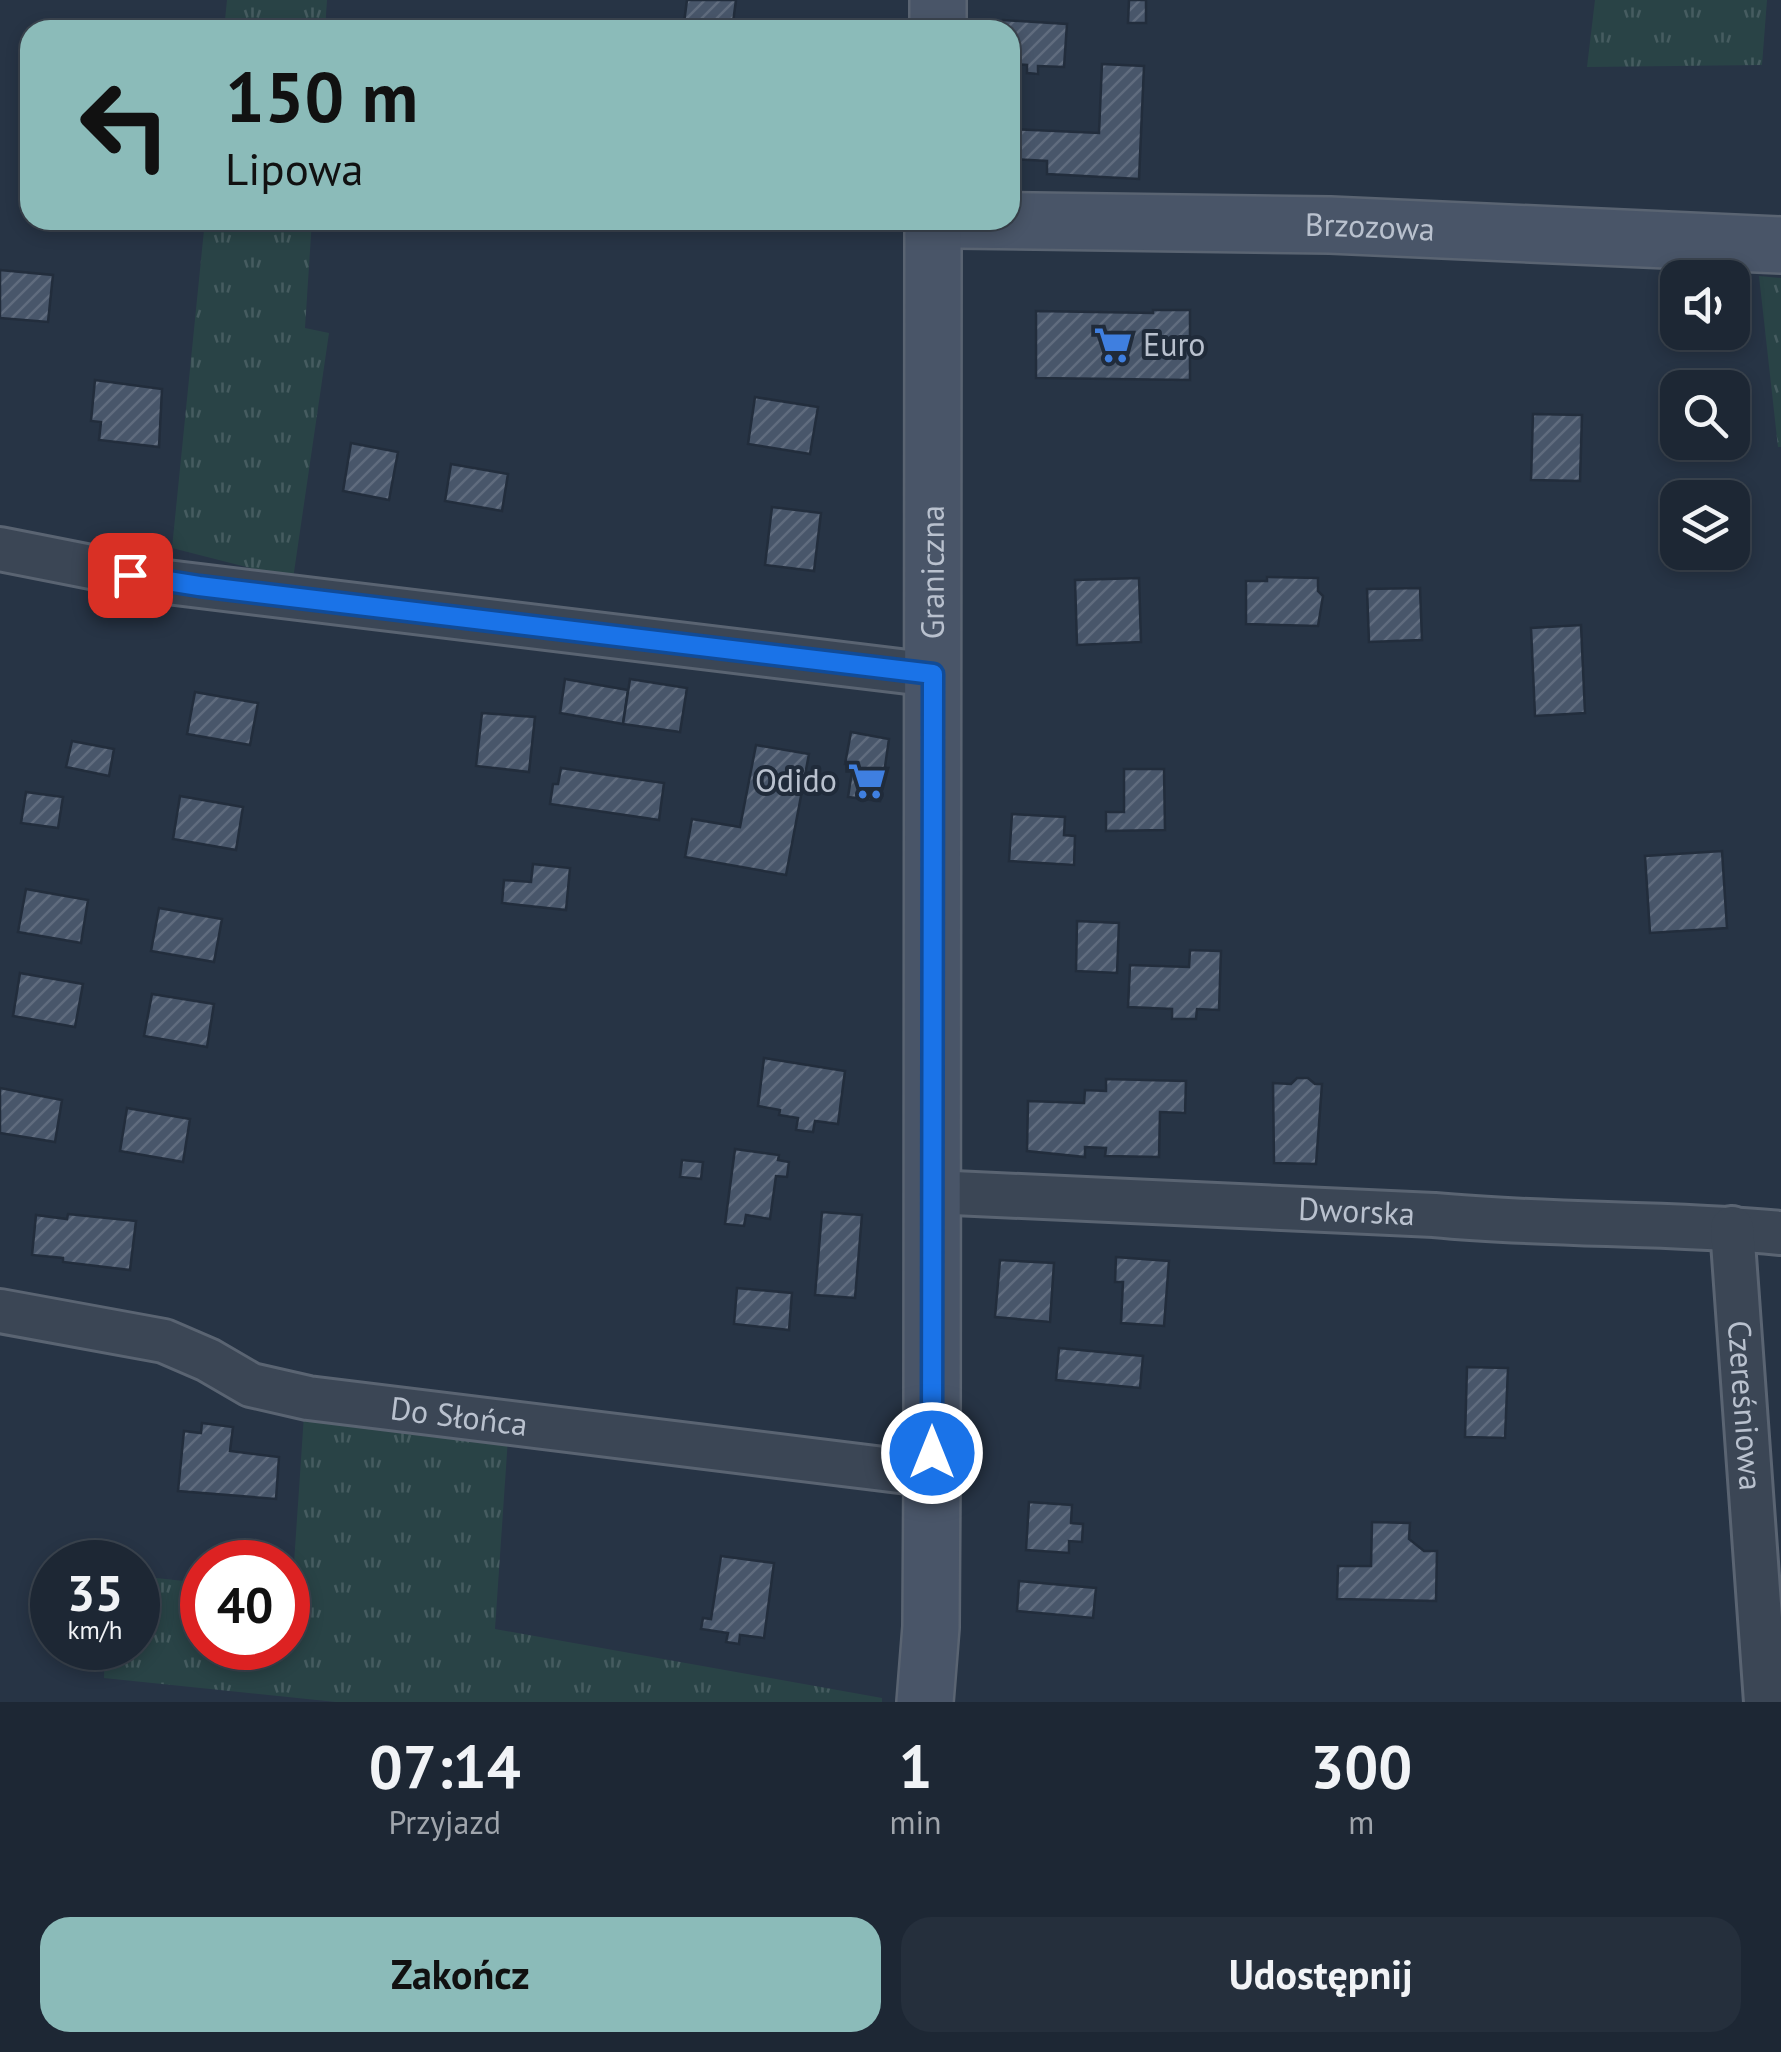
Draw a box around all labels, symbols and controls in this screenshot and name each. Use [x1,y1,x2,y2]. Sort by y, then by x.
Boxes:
text: 150 m [225,51,418,141]
icon: left [60,60,190,190]
text: Lipowa [225,139,364,197]
street label: Brzozowa [1305,203,1436,250]
map controls [1660,260,1750,570]
button: sound [1660,260,1750,350]
place label: Euro [1143,323,1205,365]
supermarket icon: Euro [1092,324,1134,366]
button: search [1660,370,1750,460]
button: layers [1660,480,1750,570]
street label: Graniczna [911,505,953,639]
pin [88,533,173,618]
icon: arrive [103,548,158,603]
place label: Odido [755,759,837,801]
supermarket icon: Odido [846,760,888,802]
street label: Dworska [1297,1187,1416,1234]
street label: Czereśniowa [1719,1319,1773,1492]
street label: Do Słońca [388,1386,530,1445]
position arrow [880,1401,984,1505]
speed limit sign: 40 [180,1540,310,1670]
text: 35 [67,1560,123,1625]
text: km/h [68,1614,122,1646]
text: 07:14 [369,1727,521,1805]
text: 1 [899,1727,933,1805]
text: 300 [1310,1727,1412,1805]
text: Przyjazd [389,1801,501,1843]
text: min [890,1801,942,1843]
text: m [1348,1801,1374,1843]
button: Zakończ [40,1917,881,2032]
button: Udostępnij [901,1917,1741,2032]

